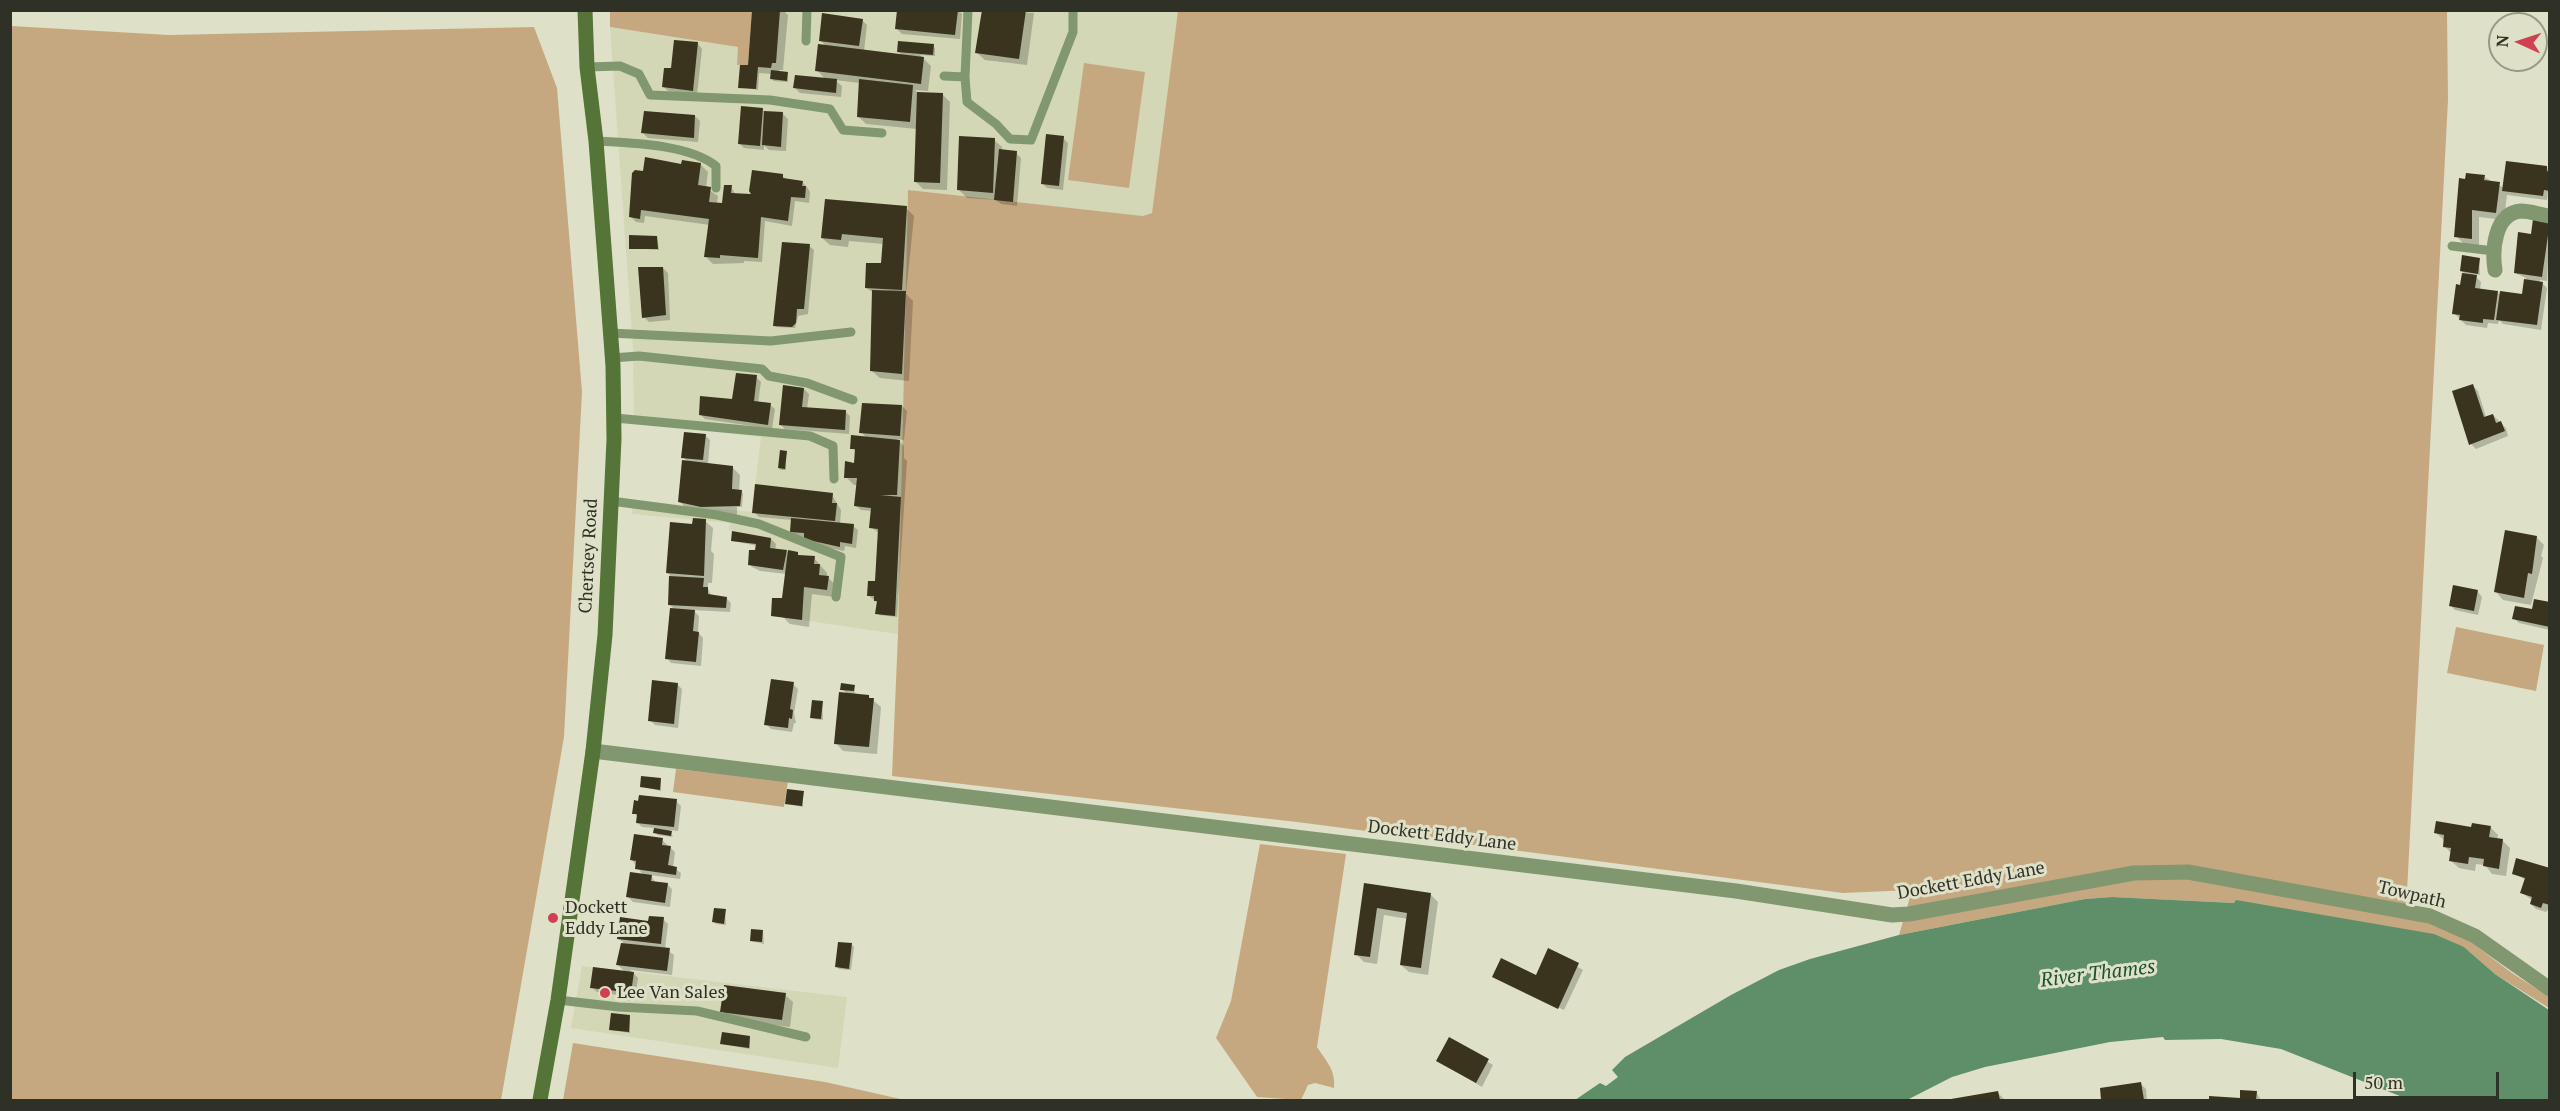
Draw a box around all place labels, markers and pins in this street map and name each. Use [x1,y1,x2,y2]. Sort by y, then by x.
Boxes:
place label: Dockett Eddy Lane [565,897,648,940]
marker: Dockett Eddy Lane [546,911,560,925]
place label: Lee Van Sales [617,982,725,1004]
marker: Lee Van Sales [598,986,612,1000]

